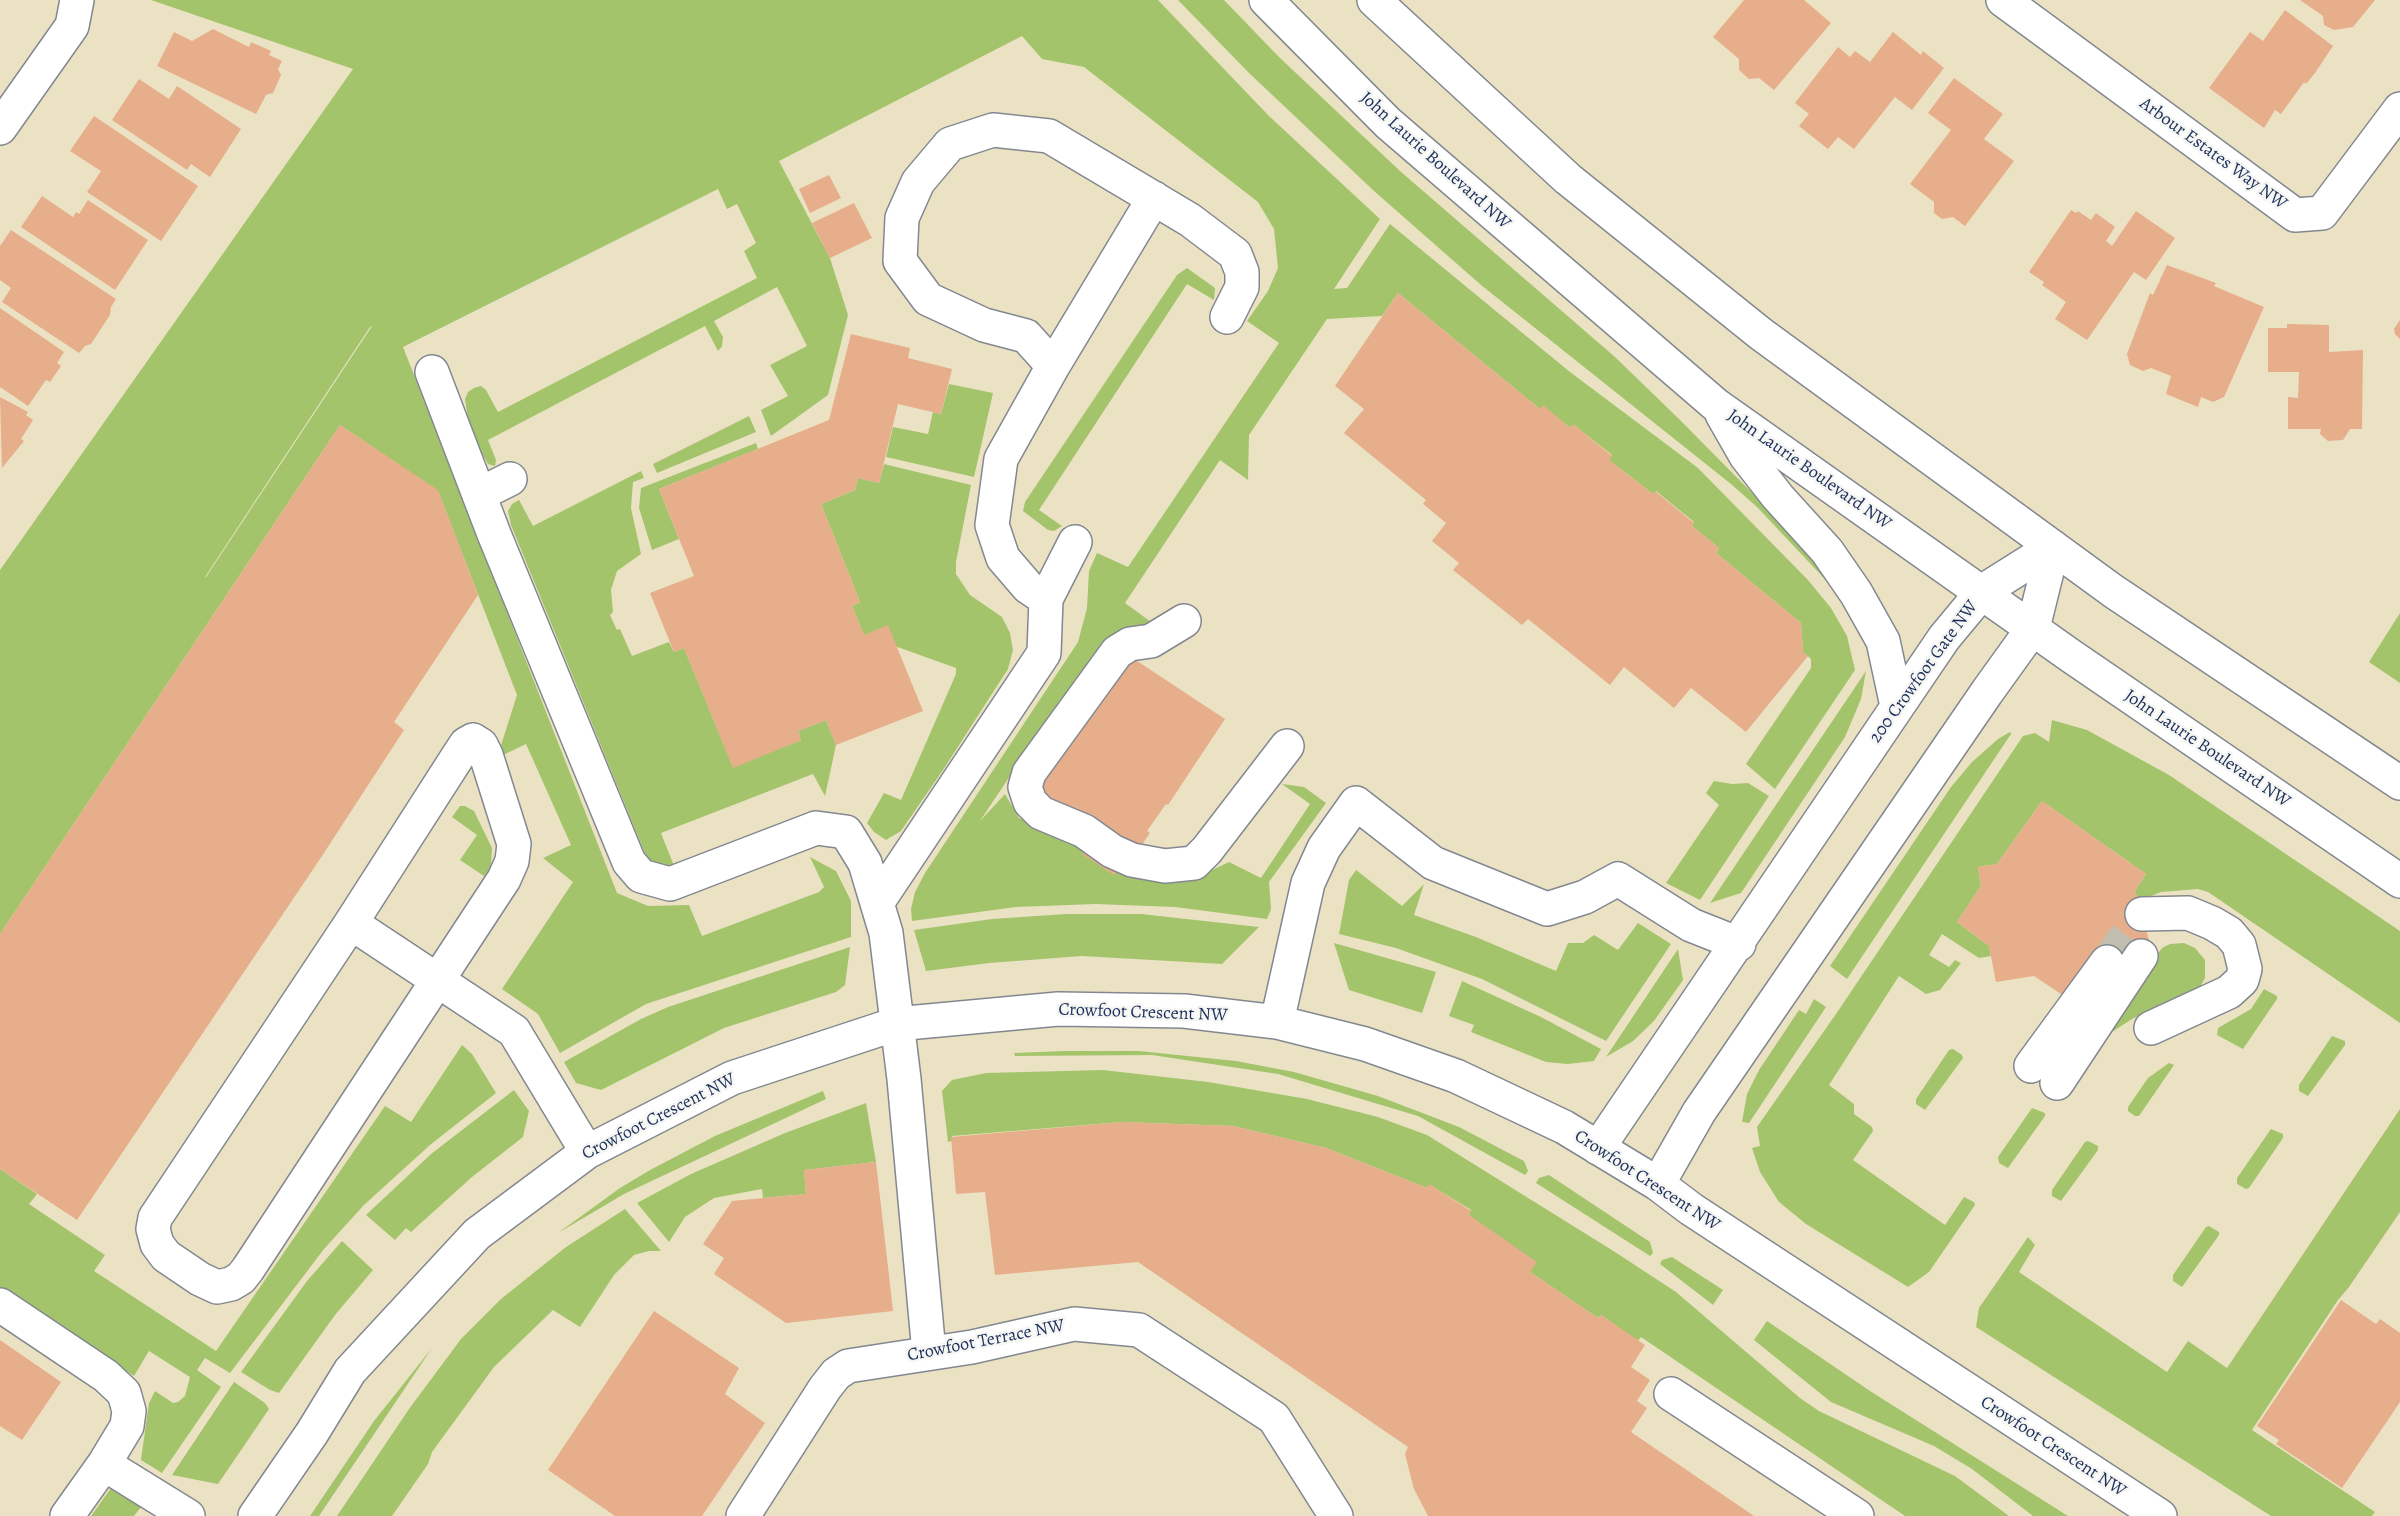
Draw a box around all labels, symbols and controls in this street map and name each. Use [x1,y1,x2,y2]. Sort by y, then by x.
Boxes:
street label: John Laurie Boulevard NW [1355,88,1515,234]
street label: Arbour Estates Way NW [2135,93,2291,215]
street label: John Laurie Boulevard NW [1723,405,1895,535]
street label: 200 Crowfoot Gate NW [1865,597,1983,747]
street label: John Laurie Boulevard NW [2120,685,2294,813]
street label: Crowfoot Crescent NW [1058,999,1228,1027]
street label: Crowfoot Crescent NW [579,1069,739,1165]
street label: Crowfoot Crescent NW [1570,1126,1724,1236]
street label: Crowfoot Terrace NW [906,1315,1066,1367]
street label: Crowfoot Crescent NW [1976,1392,2130,1502]

